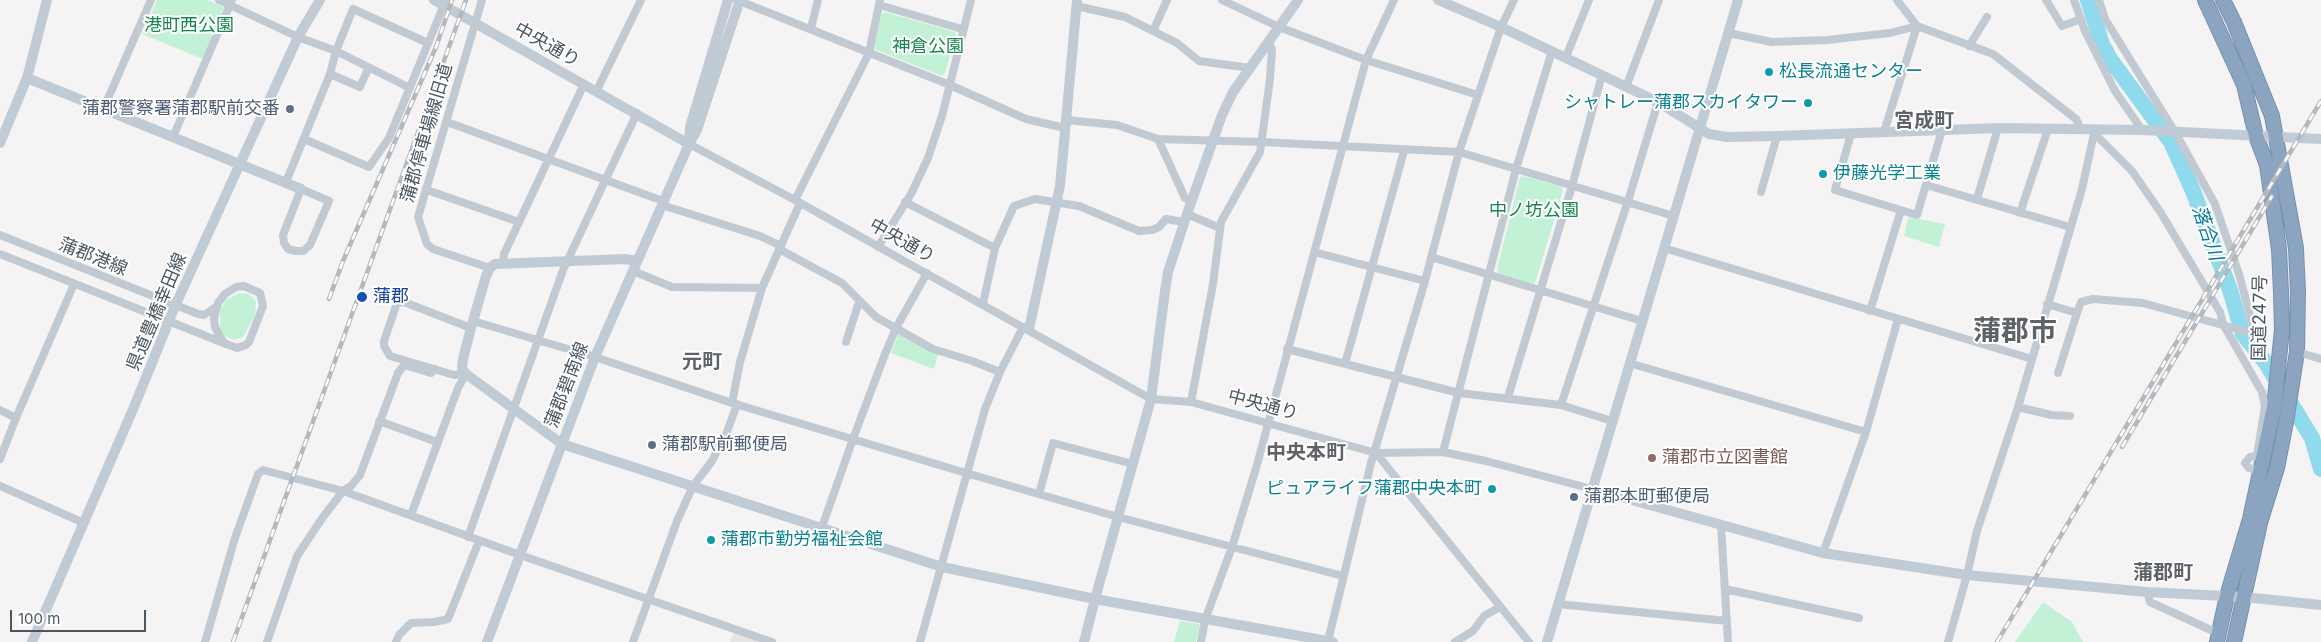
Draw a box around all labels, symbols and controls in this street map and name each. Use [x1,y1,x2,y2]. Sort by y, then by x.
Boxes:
park label: 港町西公園 [144,15,234,37]
street label: 中央通り [510,18,584,72]
park label: 神倉公園 [892,36,964,58]
street label: 蒲郡停車場線旧道 [397,61,457,205]
place label: 松長流通センター [1779,61,1923,83]
marker: 松長流通センター [1763,66,1775,78]
place label: シャトレー蒲郡スカイタワー [1564,92,1798,114]
marker: シャトレー蒲郡スカイタワー [1802,97,1814,109]
place label: 蒲郡警察署蒲郡駅前交番 [82,98,280,120]
marker: 蒲郡警察署蒲郡駅前交番 [284,103,296,115]
district label: 宮成町 [1894,109,1954,133]
place label: 伊藤光学工業 [1833,163,1941,185]
marker: 伊藤光学工業 [1817,168,1829,180]
park label: 中ノ坊公園 [1489,200,1579,222]
water label: 落合川 [2187,202,2227,264]
street label: 中央通り [865,214,939,268]
street label: 蒲郡港線 [56,234,130,280]
street label: 県道豊橋幸田線 [122,250,192,374]
street label: 国道247号 [2248,275,2272,361]
place label: 蒲郡 [373,286,409,308]
marker: 蒲郡 [355,290,369,304]
district label: 蒲郡市 [1973,315,2057,349]
street label: 蒲郡碧南線 [541,339,593,431]
district label: 元町 [682,350,722,374]
street label: 中央通り [1225,385,1301,425]
place label: 蒲郡駅前郵便局 [662,434,788,456]
marker: 蒲郡駅前郵便局 [646,439,658,451]
district label: 中央本町 [1266,441,1346,465]
place label: 蒲郡市立図書館 [1662,447,1788,469]
marker: 蒲郡市立図書館 [1646,452,1658,464]
place label: ピュアライフ蒲郡中央本町 [1266,478,1482,500]
marker: ピュアライフ蒲郡中央本町 [1486,483,1498,495]
place label: 蒲郡本町郵便局 [1584,486,1710,508]
marker: 蒲郡本町郵便局 [1568,491,1580,503]
place label: 蒲郡市勤労福祉会館 [721,529,883,551]
marker: 蒲郡市勤労福祉会館 [705,534,717,546]
district label: 蒲郡町 [2133,561,2193,585]
scale bar [12,600,149,632]
text: 100 m [18,609,60,628]

